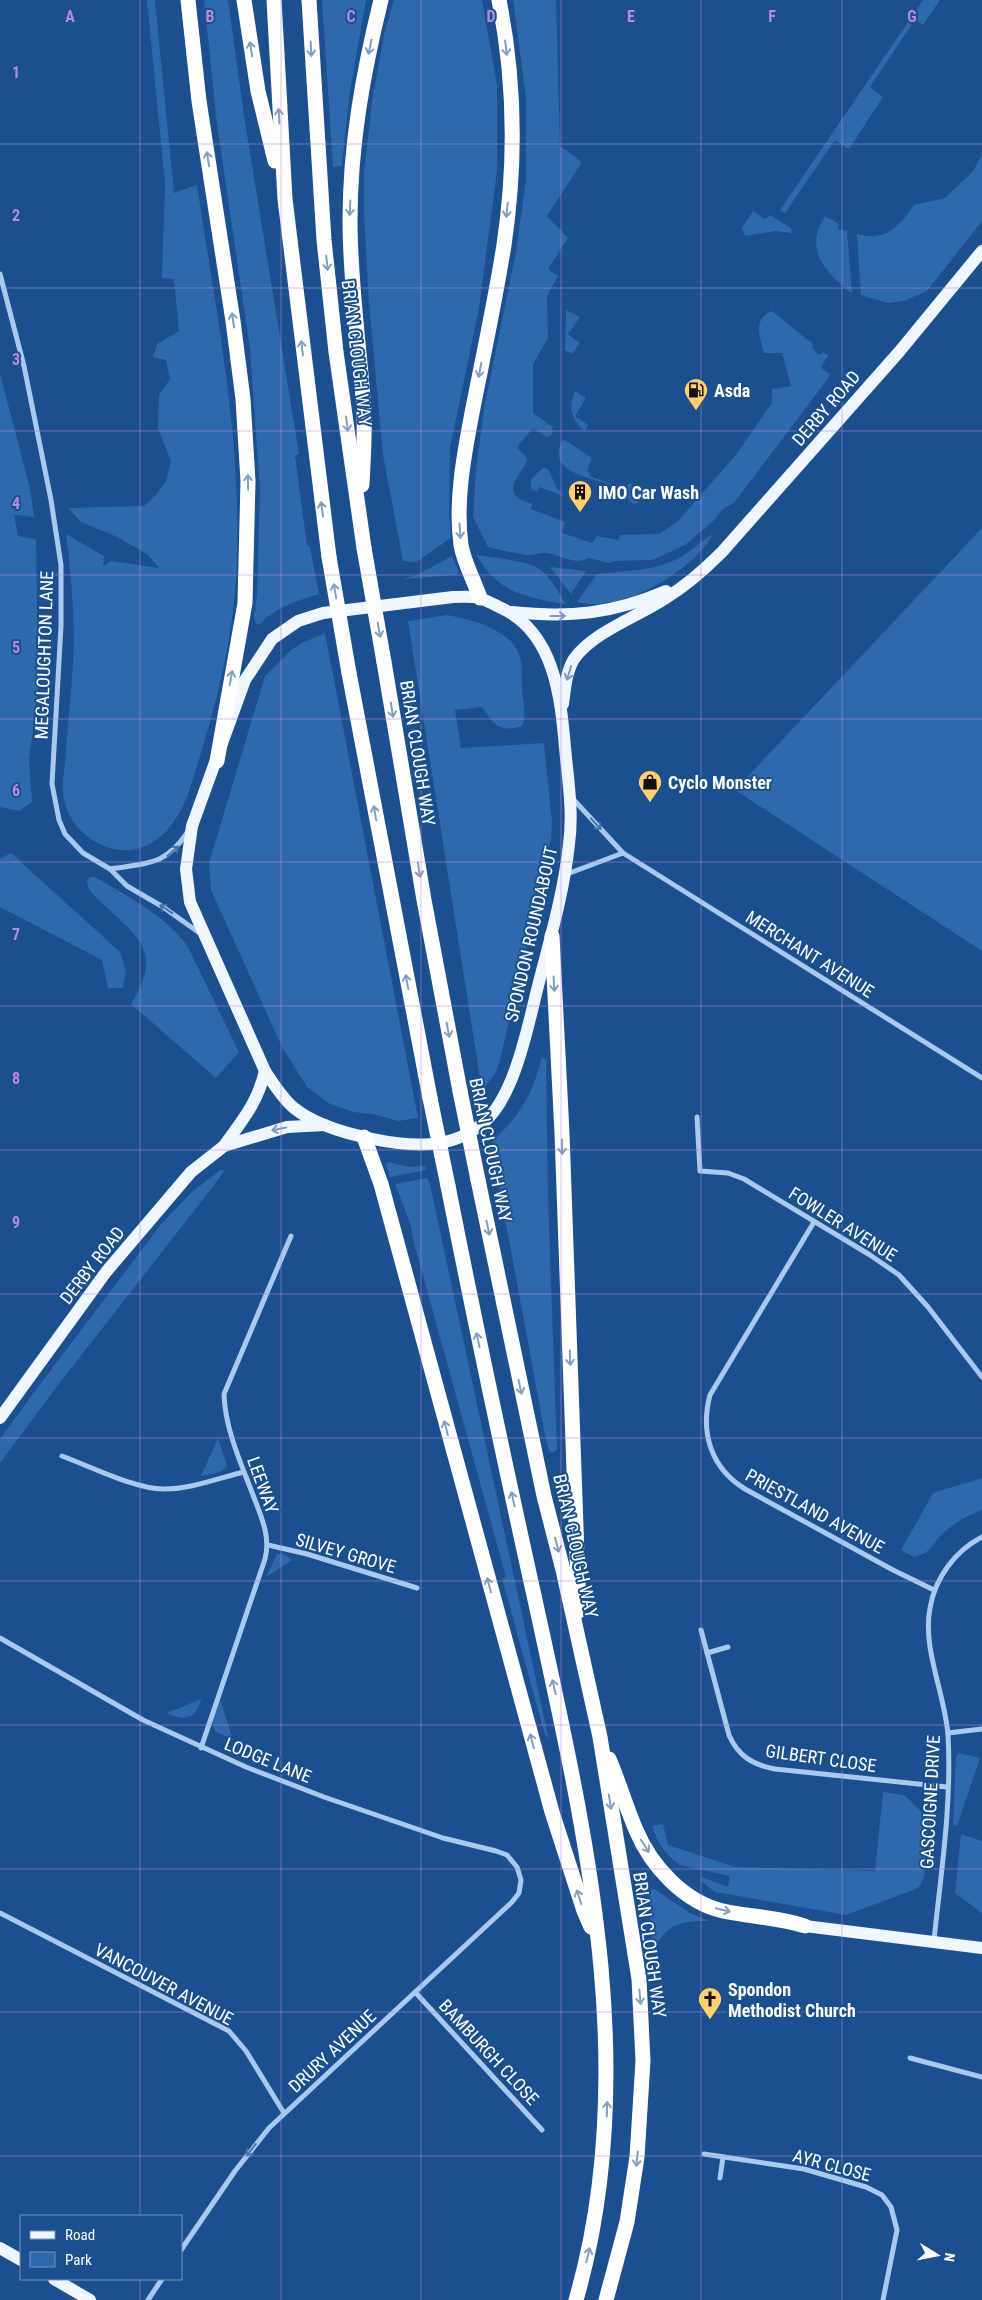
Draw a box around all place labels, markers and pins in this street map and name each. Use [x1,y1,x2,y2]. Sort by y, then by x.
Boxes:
fuel station icon: Asda [683,377,709,411]
place label: Asda [714,380,750,401]
building icon: IMO Car Wash [567,479,593,513]
place label: IMO Car Wash [598,482,699,503]
shop icon: Cyclo Monster [637,769,663,803]
place label: Cyclo Monster [668,772,772,793]
place label: Spondon Methodist Church [728,1979,856,2021]
church icon: Spondon Methodist Church [697,1986,723,2020]

